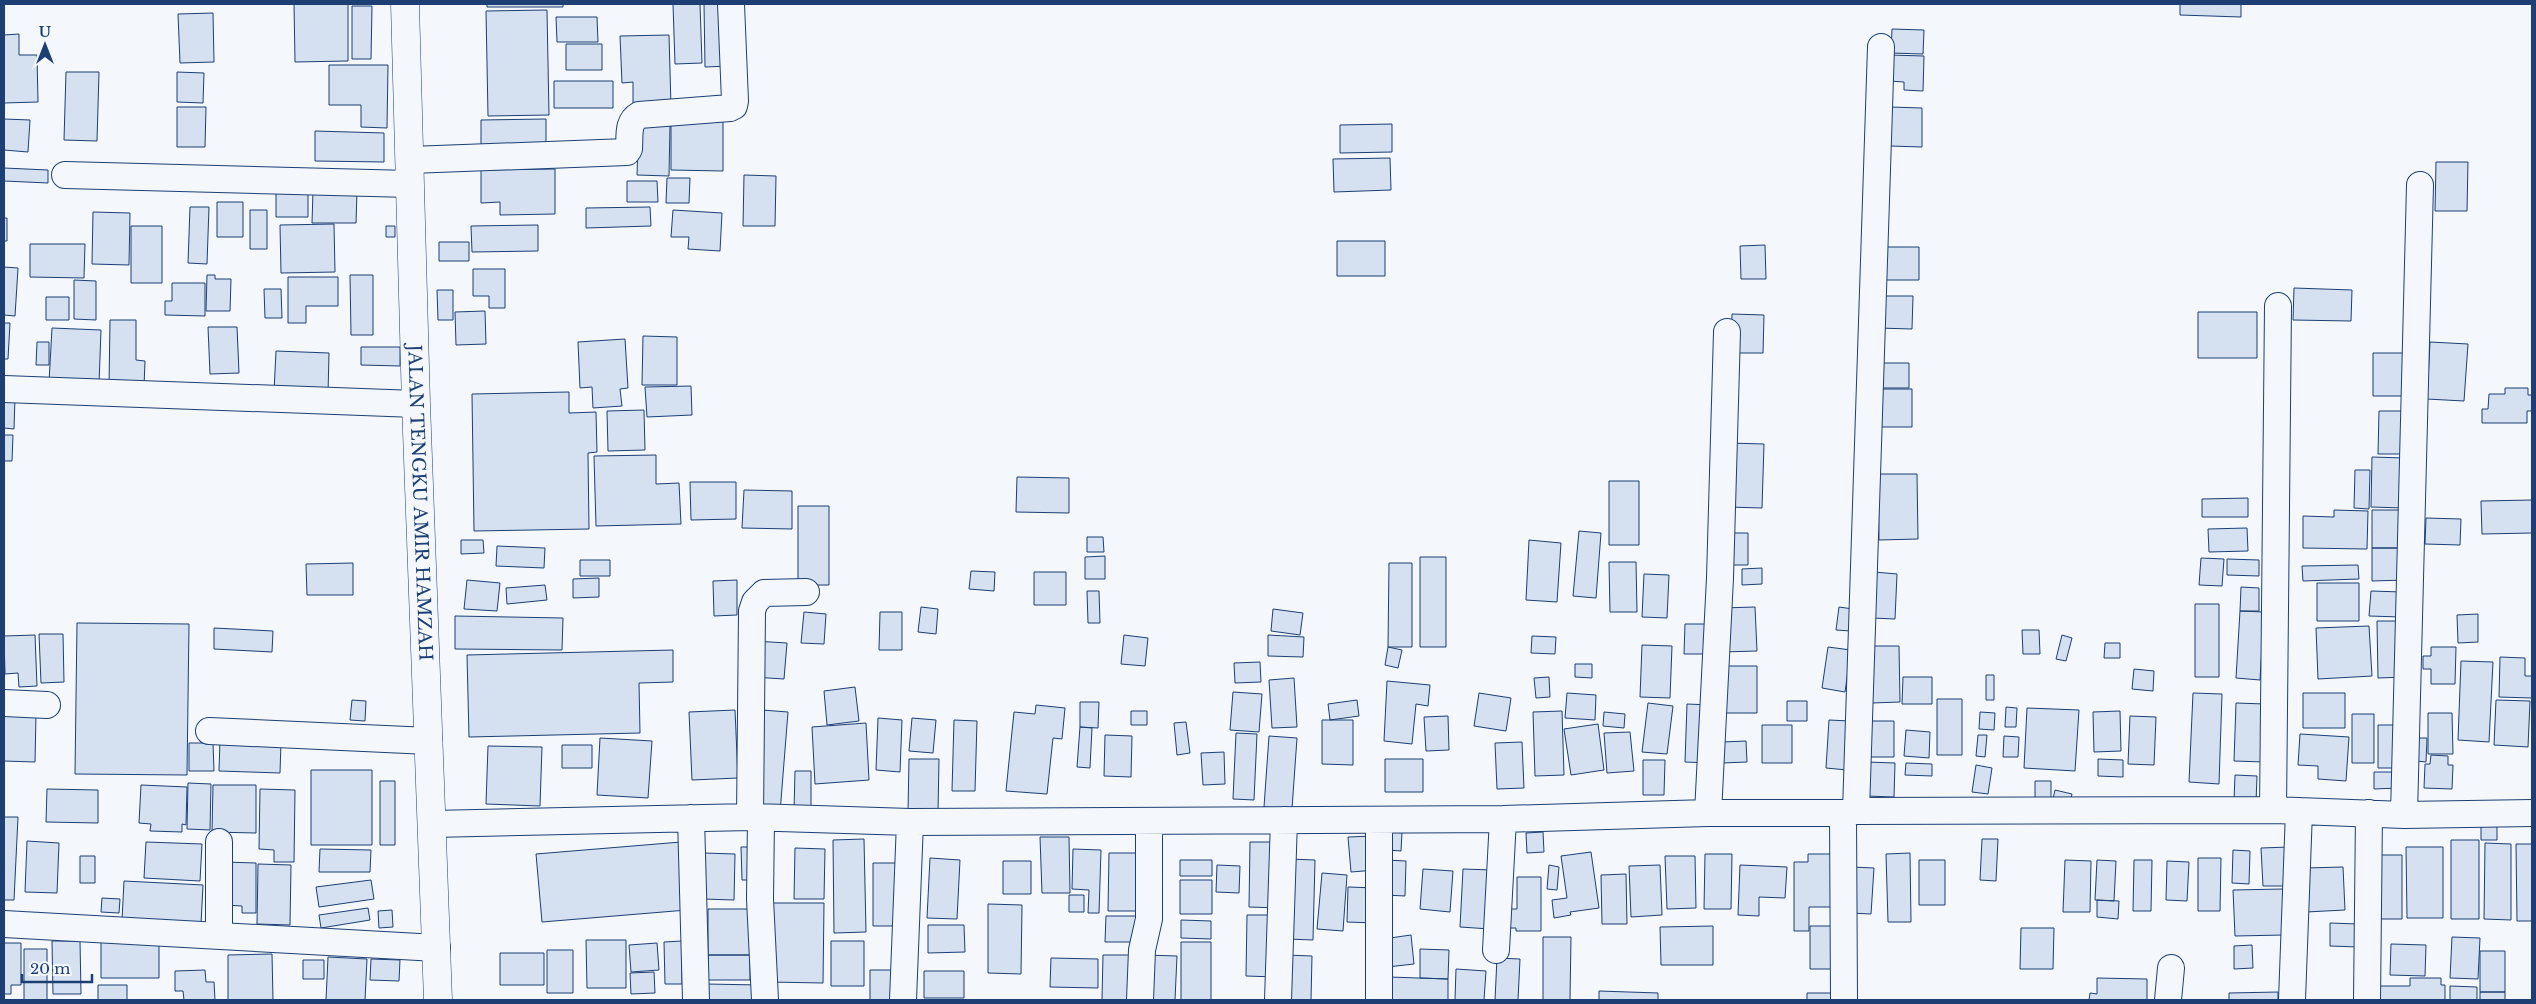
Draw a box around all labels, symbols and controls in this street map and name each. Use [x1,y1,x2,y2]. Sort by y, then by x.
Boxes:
north arrow [20,20,70,70]
text: U [39,23,52,41]
street label: JALAN TENGKU AMIR HAMZAH [403,342,436,661]
scale bar [22,952,92,984]
text: 20 m [30,959,70,978]

